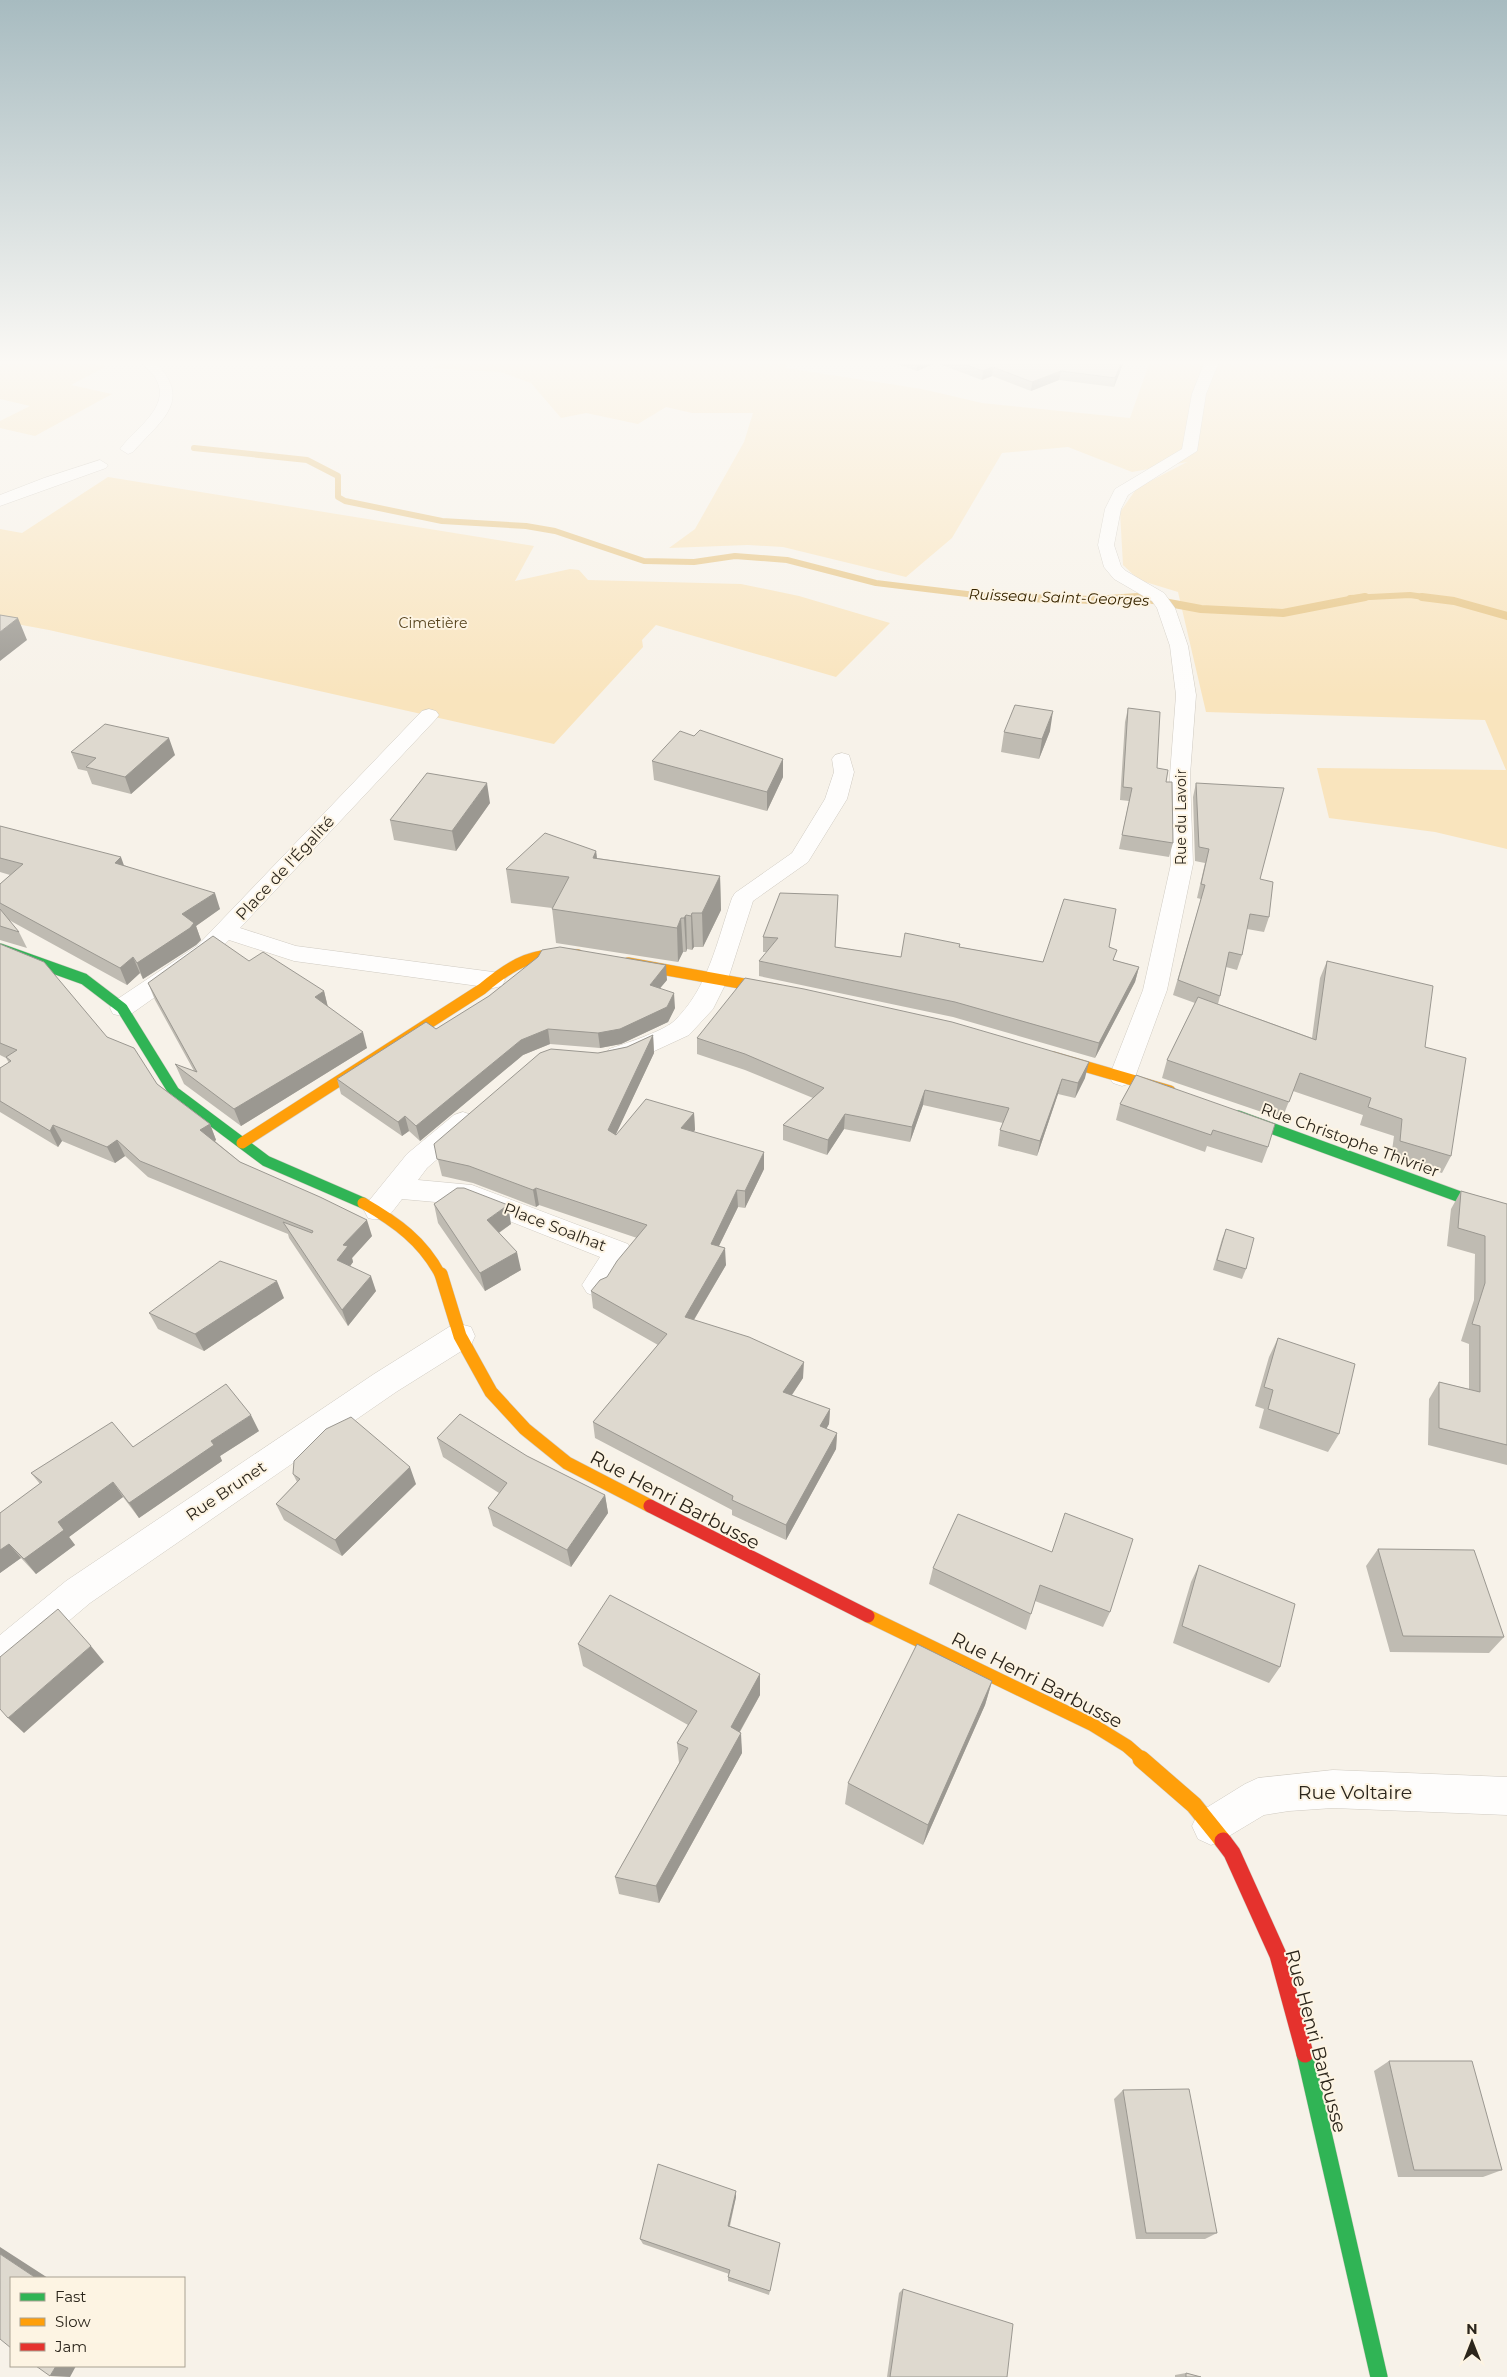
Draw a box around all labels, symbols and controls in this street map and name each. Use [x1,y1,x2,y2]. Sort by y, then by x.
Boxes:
water label: Ruisseau Saint-Georges [968,584,1150,610]
park label: Cimetière [399,614,467,632]
street label: Rue du Lavoir [1172,769,1190,865]
street label: Place de l'Égalité [232,812,338,924]
street label: Rue Christophe Thivrier [1258,1099,1442,1181]
street label: Place Soalhat [501,1199,609,1255]
street label: Rue Henri Barbusse [586,1445,764,1555]
street label: Rue Brunet [182,1457,270,1525]
street label: Rue Henri Barbusse [948,1627,1126,1733]
street label: Rue Voltaire [1298,1781,1412,1804]
street label: Rue Henri Barbusse [1280,1947,1352,2135]
legend [10,2277,185,2367]
text: Fast [55,2287,86,2306]
text: Slow [55,2312,91,2331]
north arrow [1447,2317,1497,2367]
text: N [1466,2320,1478,2338]
text: Jam [54,2337,87,2356]

